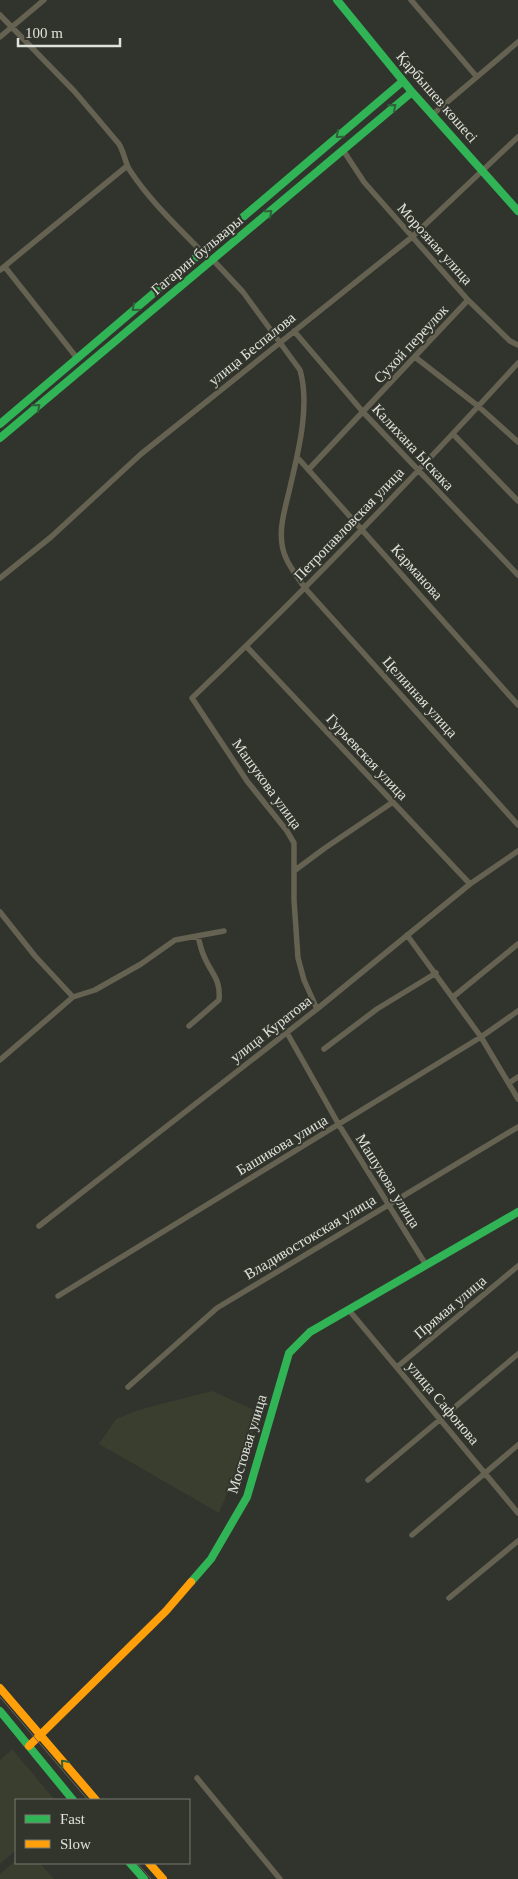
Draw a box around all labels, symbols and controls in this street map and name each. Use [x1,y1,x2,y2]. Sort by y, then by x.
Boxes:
scale bar [18,15,120,47]
text: 100 m [25,25,63,41]
street label: Қарбышев көшесі [393,48,481,146]
one-way arrow [387,105,396,113]
one-way arrow [336,129,345,137]
street label: Морозная улица [394,200,476,288]
one-way arrow [263,210,272,218]
street label: Гагарин бульвары [148,212,246,298]
street label: Сухой переулок [371,301,452,386]
one-way arrow [132,303,141,312]
street label: улица Беспалова [206,309,299,389]
street label: Калихана Ыскака [369,401,457,494]
one-way arrow [32,404,41,413]
street label: Петропавловская улица [291,464,407,584]
street label: Карманова [388,541,446,603]
street label: Целинная улица [379,653,461,741]
street label: Гурьевская улица [323,711,411,804]
street label: Машукова улица [229,736,305,832]
street label: улица Куратова [227,992,315,1066]
street label: Башикова улица [234,1111,331,1178]
street label: Машукова улица [353,1131,423,1231]
street label: Владивостокская улица [242,1191,379,1283]
street label: Прямая улица [411,1272,489,1342]
street label: улица Сафонова [404,1358,483,1448]
street label: Мостовая улица [224,1392,270,1495]
one-way arrow [61,1760,70,1769]
legend [15,1799,190,1864]
text: Fast [60,1811,86,1827]
text: Slow [60,1836,91,1852]

